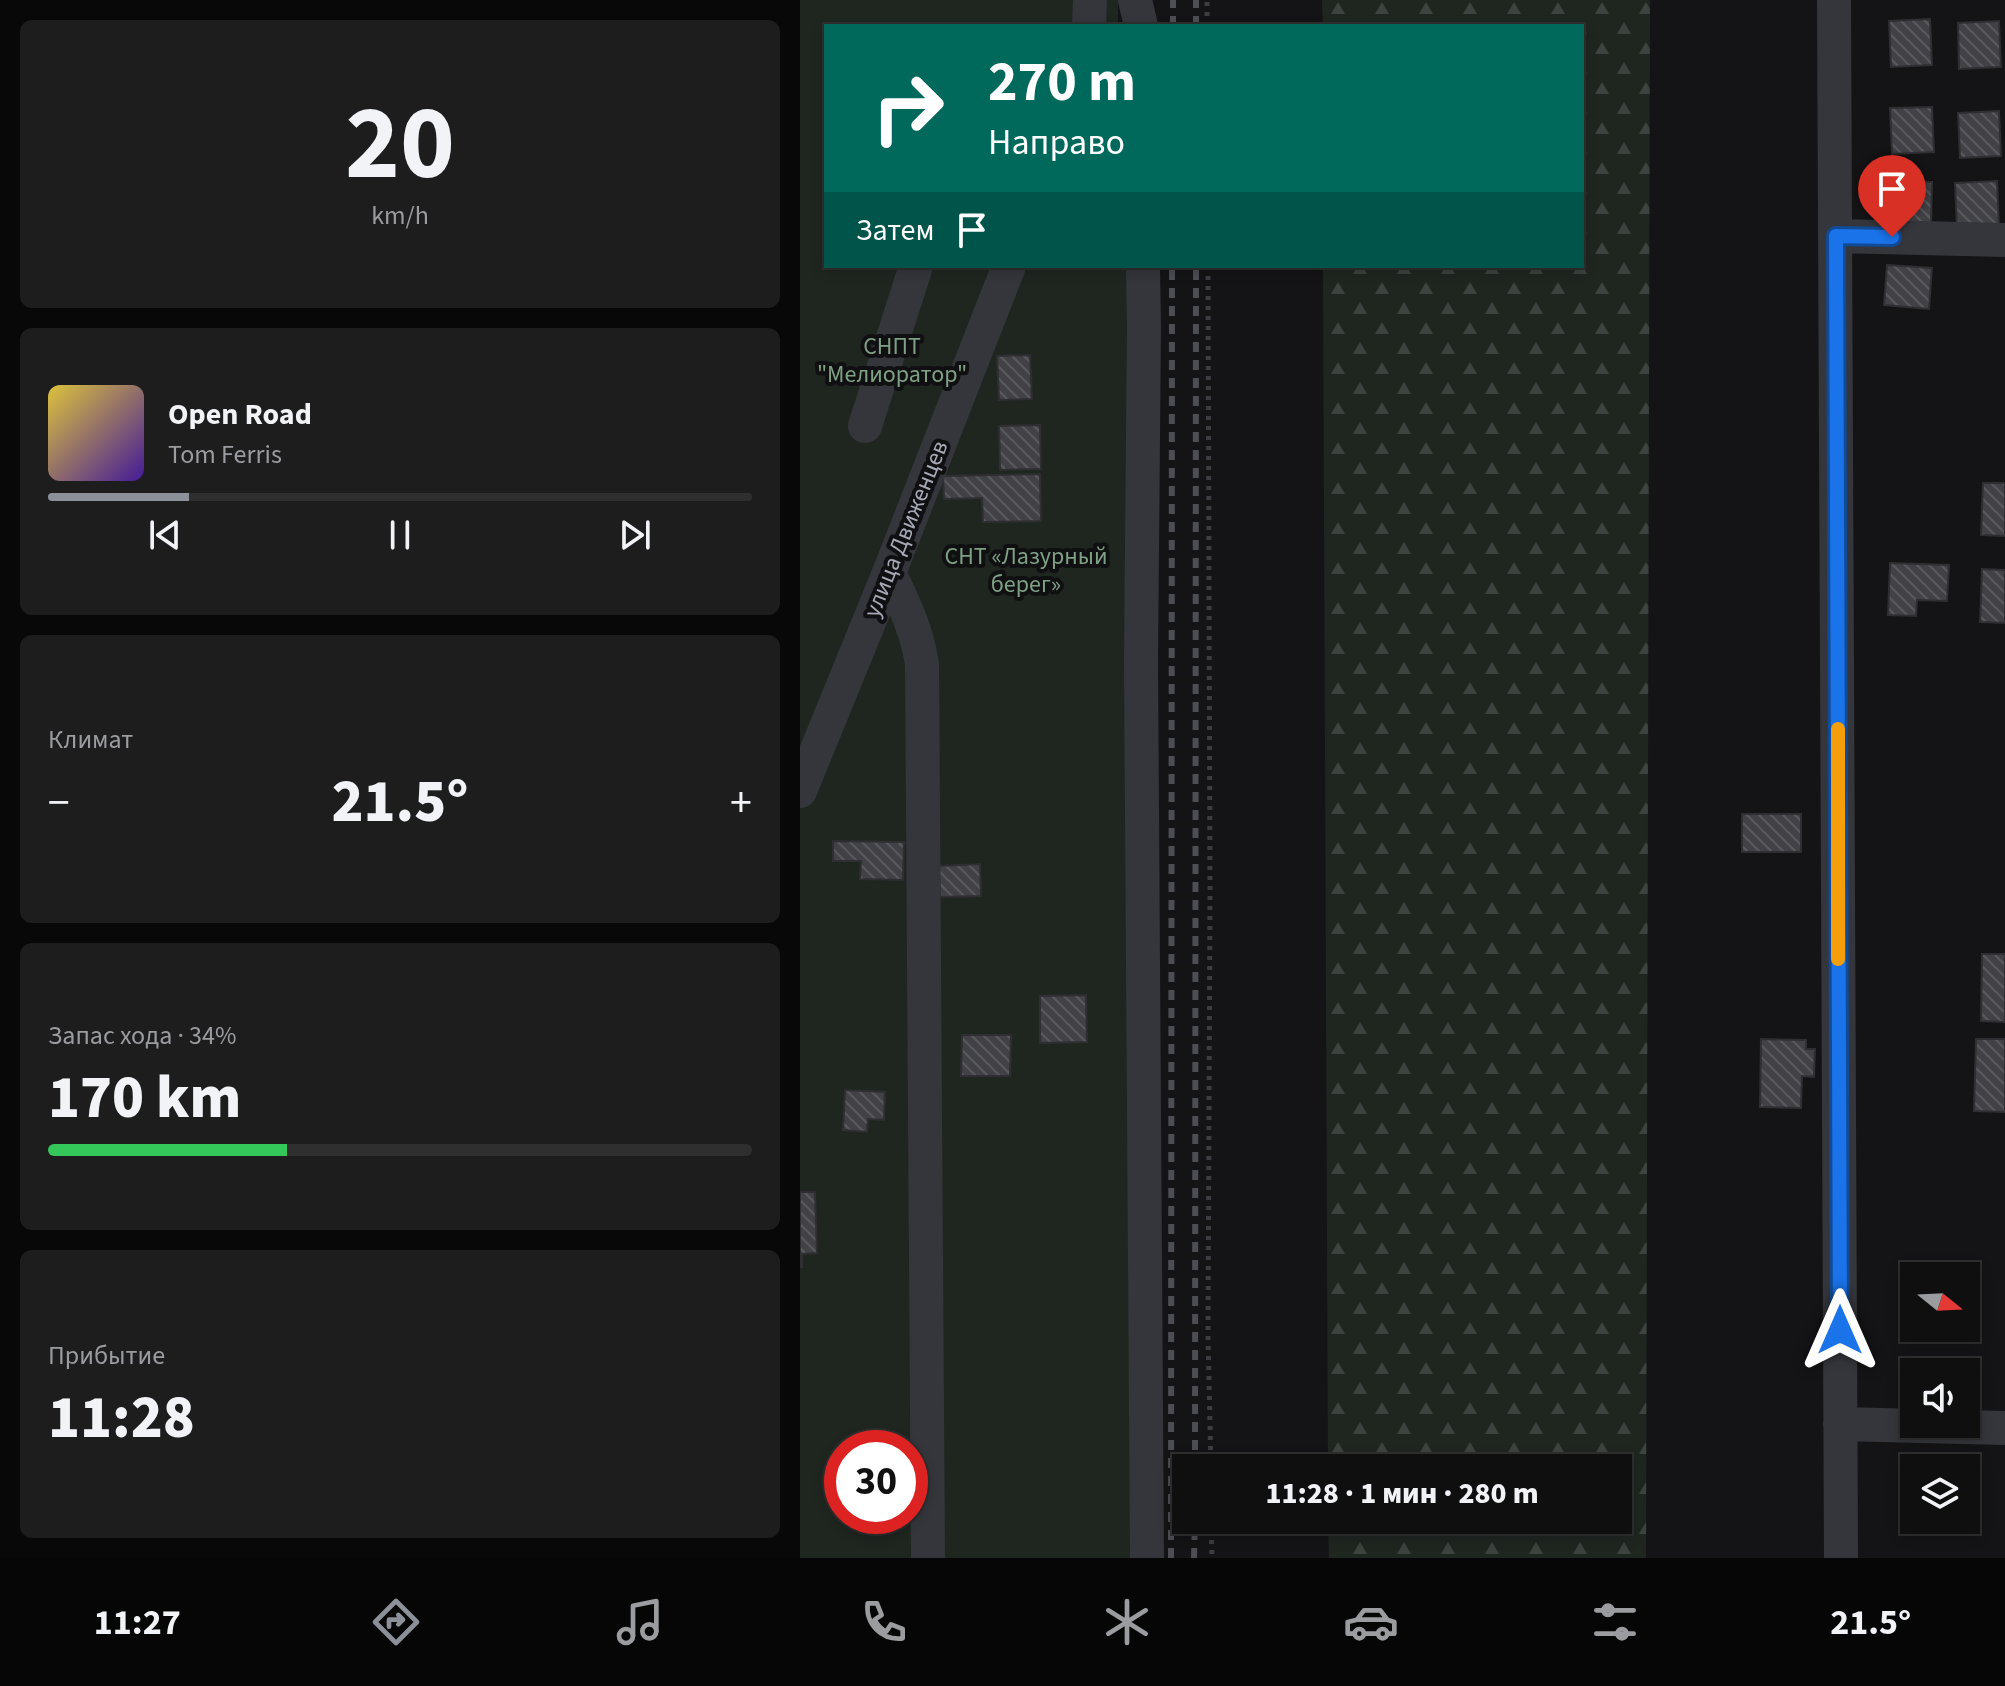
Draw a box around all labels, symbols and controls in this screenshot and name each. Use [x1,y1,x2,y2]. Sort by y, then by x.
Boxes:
text: 270 m [988,43,1136,122]
icon: right [856,56,960,160]
text: 20 [345,71,455,219]
text: Направо [988,117,1125,168]
pin [1858,155,1926,237]
icon: arrive [1870,167,1914,211]
text: km/h [371,197,429,234]
icon: arrive [950,208,994,252]
text: Затем [856,209,934,252]
park label: СНПТ "Мелиоратор" [817,329,967,392]
text: Open Road [168,393,312,436]
street label: улица Движенцев [855,435,957,623]
text: Tom Ferris [168,436,282,473]
icon: previous [143,513,187,557]
icon: pause [378,513,422,557]
icon: next [613,513,657,557]
park label: СНТ «Лазурный берег» [944,539,1108,602]
text: Климат [48,721,133,758]
text: 21.5° [332,760,468,845]
text: − [48,772,70,835]
text: + [730,772,752,835]
text: Запас хода · 34% [48,1017,236,1054]
text: 170 km [48,1056,241,1141]
north arrow [1900,1262,1980,1342]
map controls [1900,1262,1980,1534]
position arrow [1798,1288,1882,1372]
text: Прибытие [48,1337,165,1374]
button: sound [1900,1358,1980,1438]
text: 11:28 [48,1376,195,1461]
speed limit sign: 30 [824,1430,928,1534]
button: layers [1900,1454,1980,1534]
text: 11:28 · 1 мин · 280 m [1265,1472,1539,1515]
icon: directions [368,1594,424,1650]
icon: music [612,1594,668,1650]
icon: phone [856,1594,912,1650]
icon: climate [1099,1594,1155,1650]
icon: car [1343,1594,1399,1650]
icon: filters [1587,1594,1643,1650]
text: 11:27 [94,1597,181,1648]
text: 21.5° [1830,1597,1911,1648]

